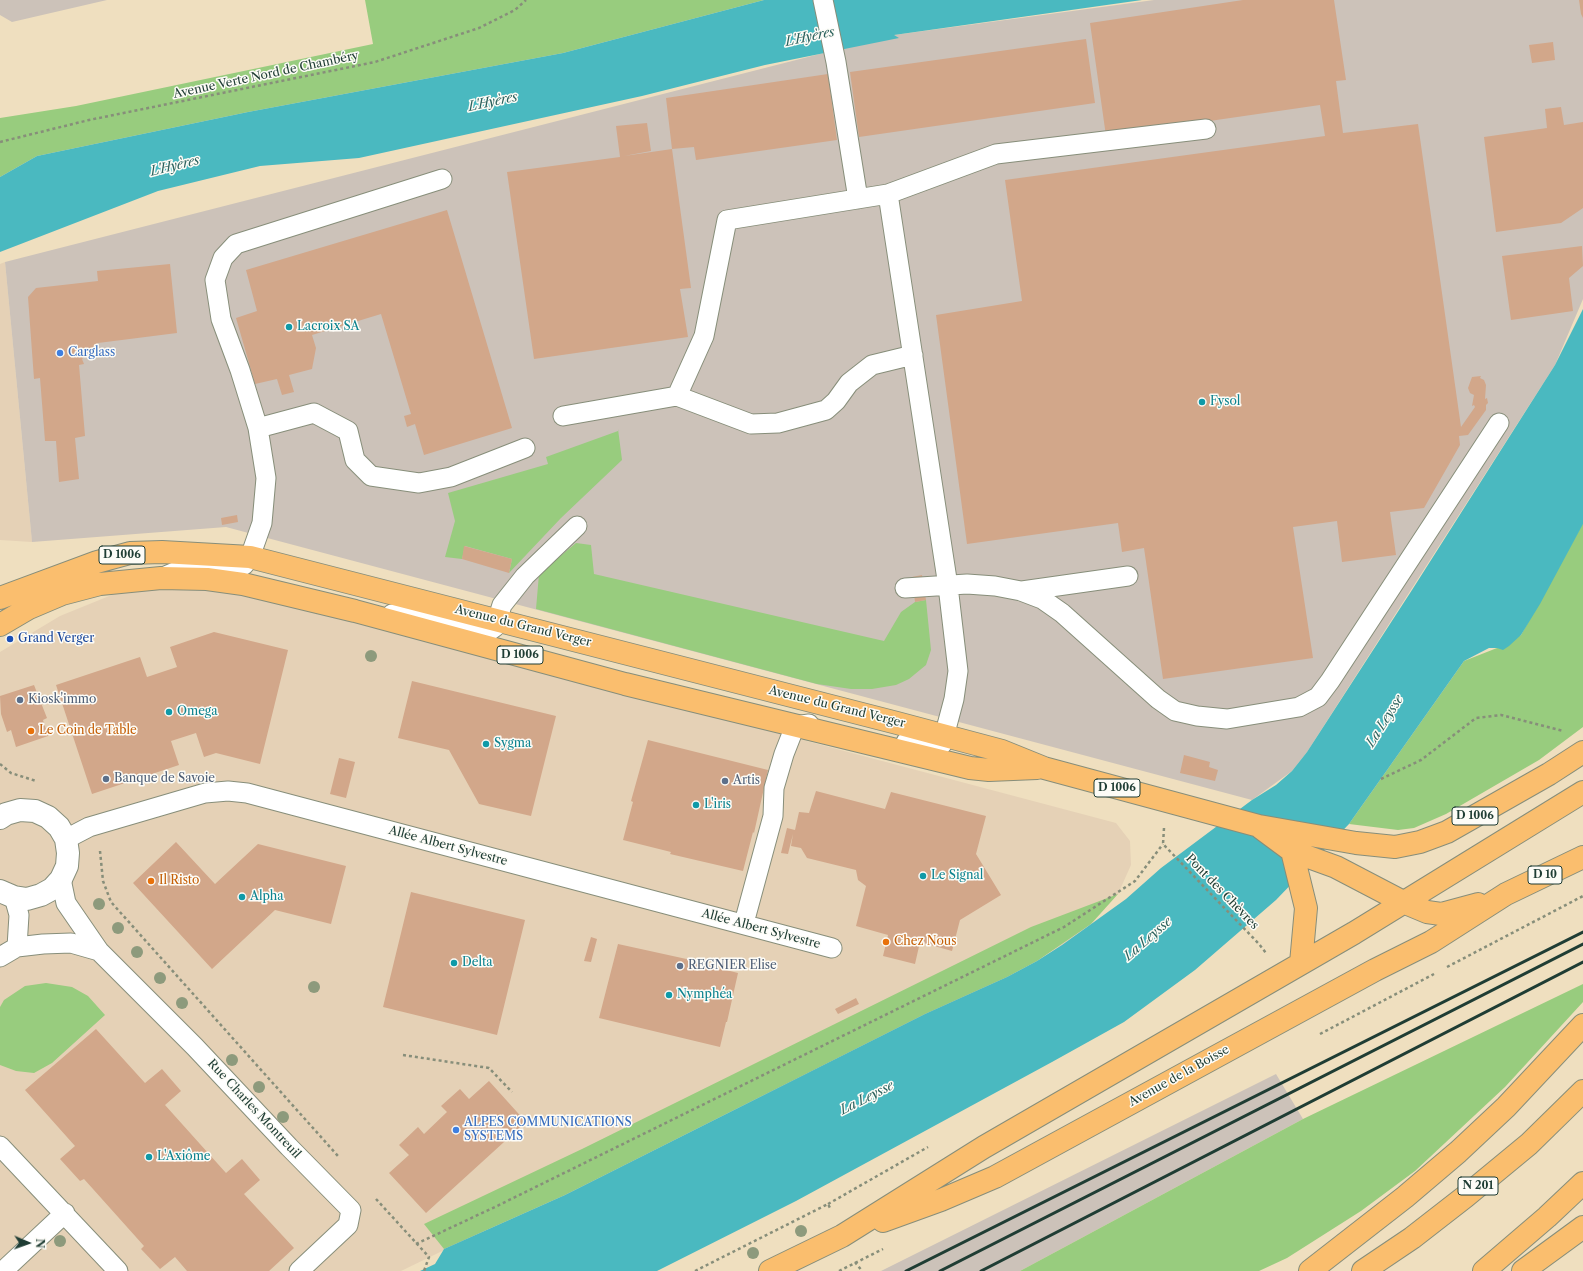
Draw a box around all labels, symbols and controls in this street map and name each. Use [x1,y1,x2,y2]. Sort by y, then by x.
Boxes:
water label: L'Hyères [784,24,836,50]
street label: Avenue Verte Nord de Chambéry [172,48,360,102]
water label: L'Hyères [467,89,519,115]
water label: L'Hyères [149,152,201,180]
place label: Lacroix SA [297,320,359,334]
marker: Lacroix SA [284,322,294,332]
place label: Carglass [68,346,115,360]
marker: Carglass [55,348,65,358]
place label: Fysol [1210,395,1240,409]
marker: Fysol [1197,397,1207,407]
road number: D 1006 [99,546,145,564]
street label: Avenue du Grand Verger [453,602,593,650]
place label: Grand Verger [18,632,94,646]
marker: Grand Verger [5,634,15,644]
road number: D 1006 [497,646,543,664]
street label: Avenue du Grand Verger [767,683,907,731]
water label: La Leysse [1363,692,1407,750]
place label: Kiosk'immo [28,693,96,707]
marker: Kiosk'immo [15,695,25,705]
place label: Omega [177,705,217,719]
marker: Omega [164,707,174,717]
place label: Le Coin de Table [39,724,137,738]
marker: Le Coin de Table [26,726,36,736]
place label: Sygma [494,737,531,751]
marker: Sygma [481,739,491,749]
place label: Banque de Savoie [114,772,215,786]
marker: Banque de Savoie [101,774,111,784]
place label: Artis [733,774,760,788]
marker: Artis [720,776,730,786]
road number: D 1006 [1094,779,1140,797]
place label: L'iris [704,798,731,812]
marker: L'iris [691,800,701,810]
road number: D 1006 [1452,807,1498,825]
street label: Allée Albert Sylvestre [387,823,509,869]
street label: Pont des Chèvres [1182,851,1262,933]
road number: D 10 [1528,866,1562,884]
place label: Le Signal [931,869,983,883]
marker: Le Signal [918,871,928,881]
place label: Il Risto [159,874,199,888]
marker: Il Risto [146,876,156,886]
place label: Alpha [250,890,284,904]
marker: Alpha [237,892,247,902]
street label: Allée Albert Sylvestre [700,906,822,952]
water label: La Leysse [1121,914,1175,964]
place label: Chez Nous [894,935,956,949]
marker: Chez Nous [881,937,891,947]
place label: Delta [462,956,493,970]
marker: Delta [449,958,459,968]
place label: REGNIER Elise [688,959,777,973]
marker: REGNIER Elise [675,961,685,971]
place label: Nymphéa [677,988,732,1002]
marker: Nymphéa [664,990,674,1000]
street label: Avenue de la Boisse [1126,1042,1232,1110]
street label: Rue Charles Montreuil [204,1057,304,1161]
water label: La Leysse [838,1078,896,1118]
place label: ALPES COMMUNICATIONS SYSTEMS [464,1116,632,1144]
marker: ALPES COMMUNICATIONS SYSTEMS [451,1125,461,1135]
place label: L'Axiôme [157,1150,211,1164]
marker: L'Axiôme [144,1152,154,1162]
road number: N 201 [1458,1177,1498,1195]
north arrow [8,1223,48,1263]
text: N [33,1238,47,1248]

